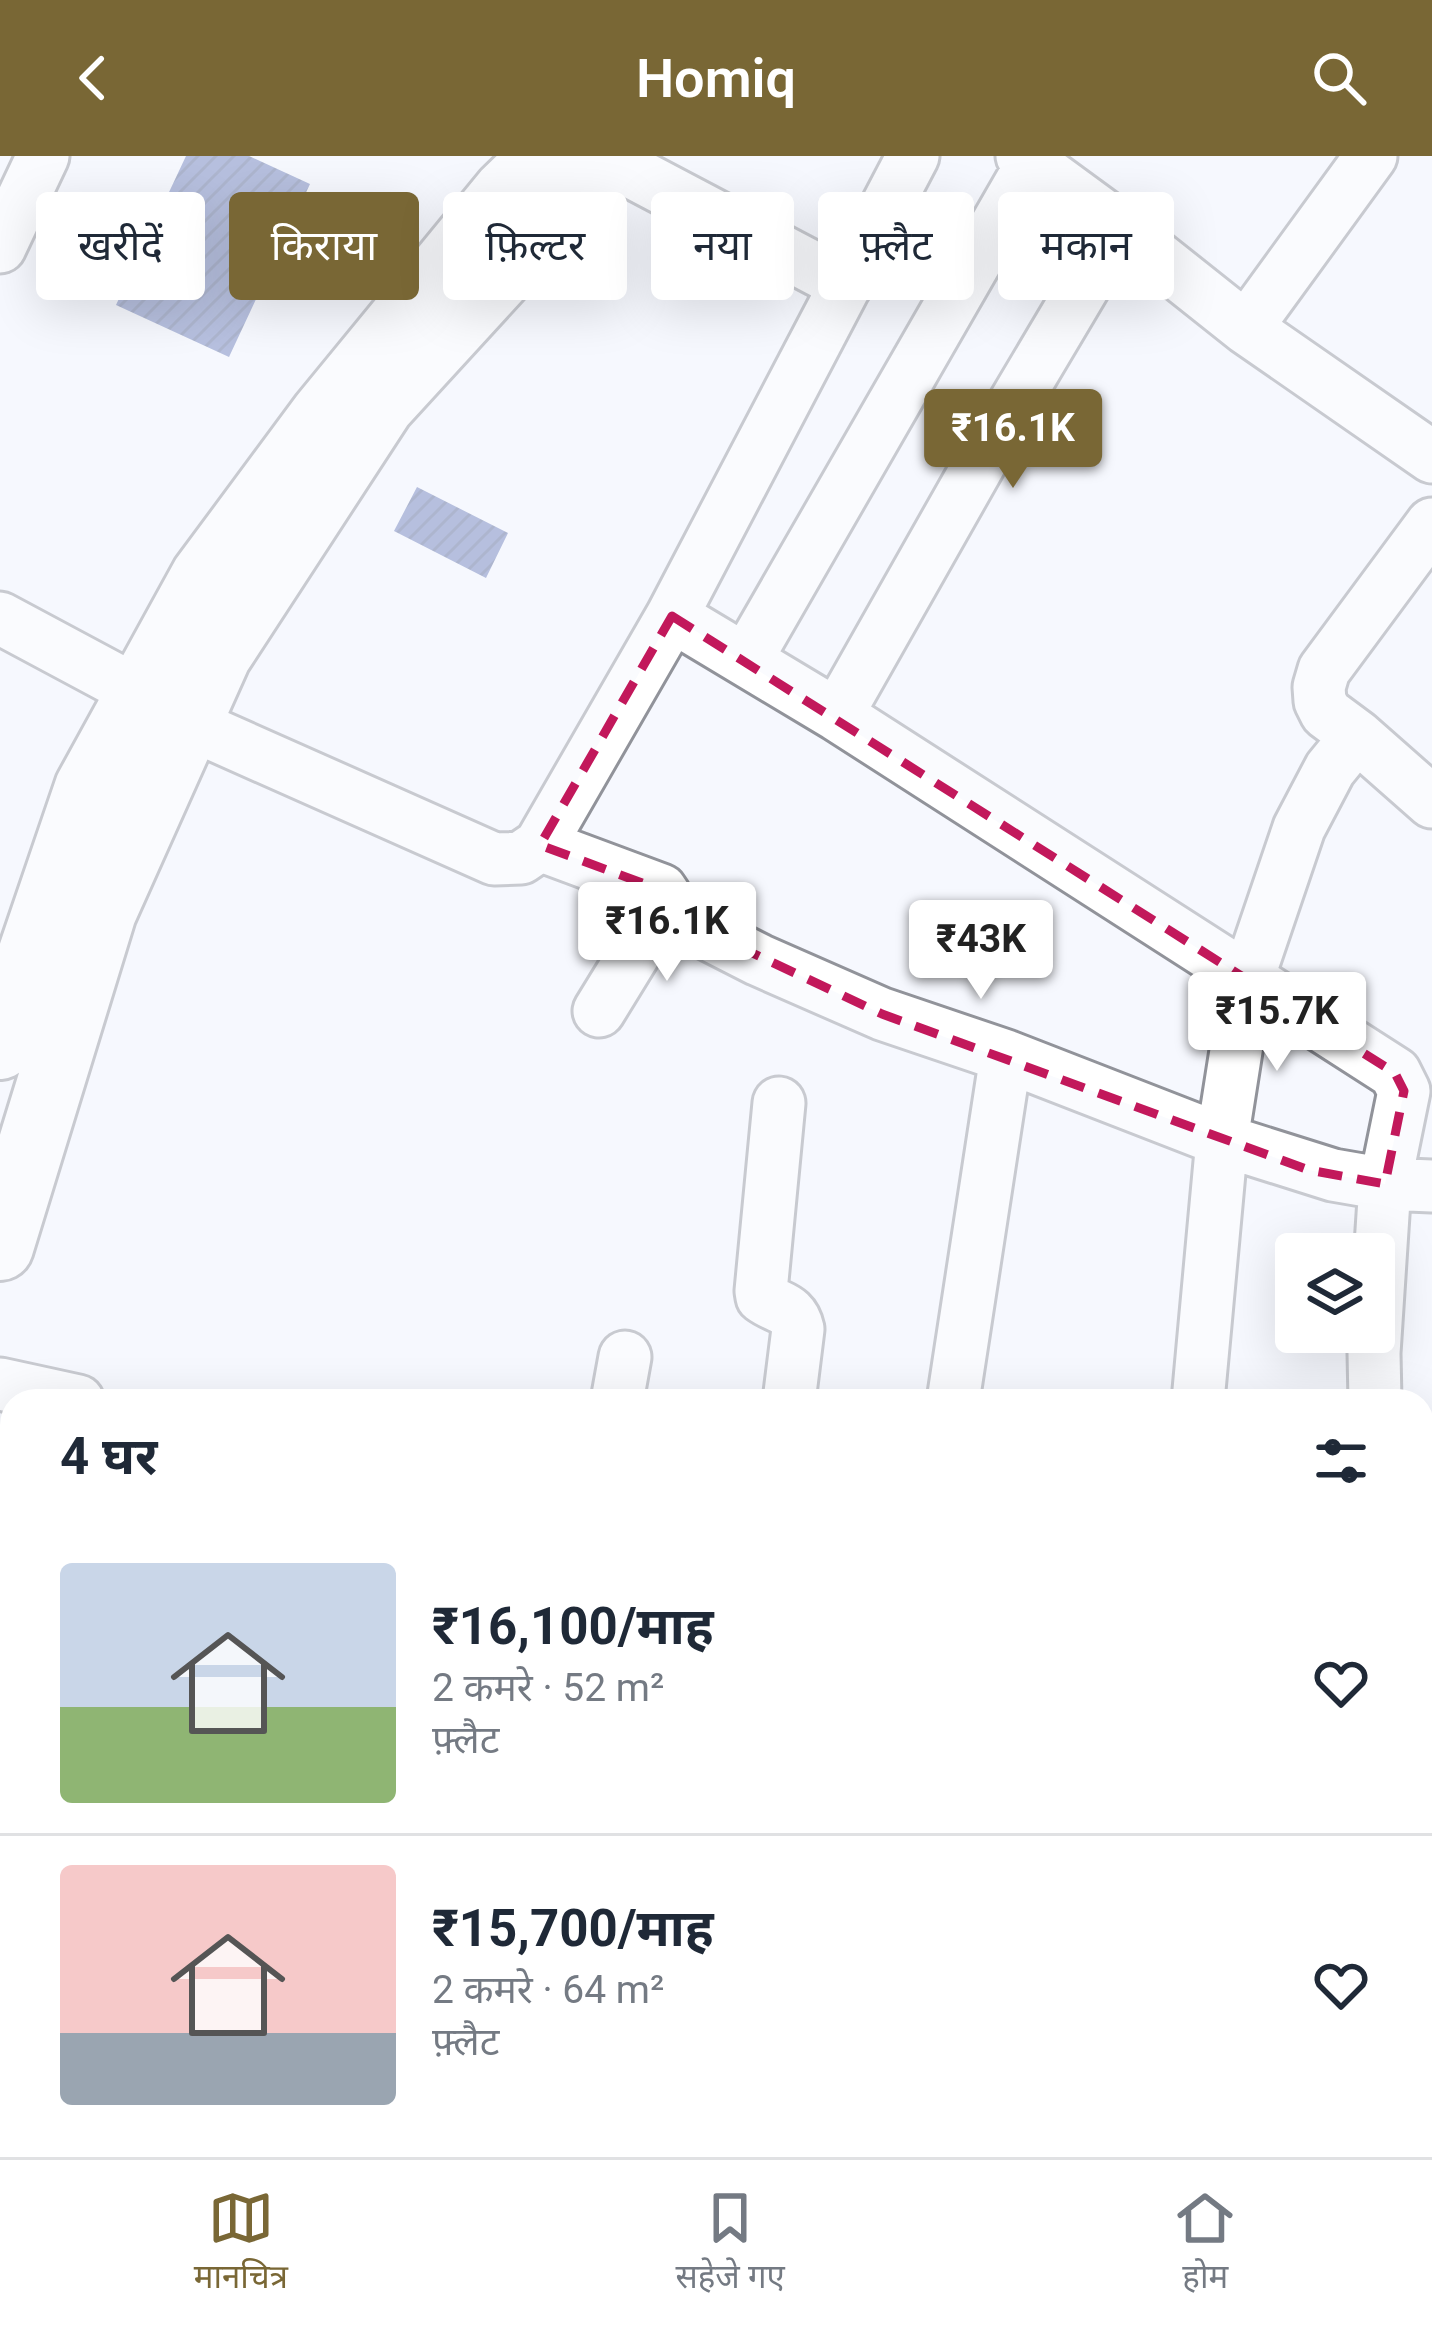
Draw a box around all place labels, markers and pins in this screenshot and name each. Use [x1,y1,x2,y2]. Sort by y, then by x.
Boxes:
pin: ₹16.1K [915,389,1111,491]
pin: ₹16.1K [569,882,765,984]
pin: ₹43K [910,900,1052,1002]
pin: ₹15.7K [1179,972,1375,1074]

